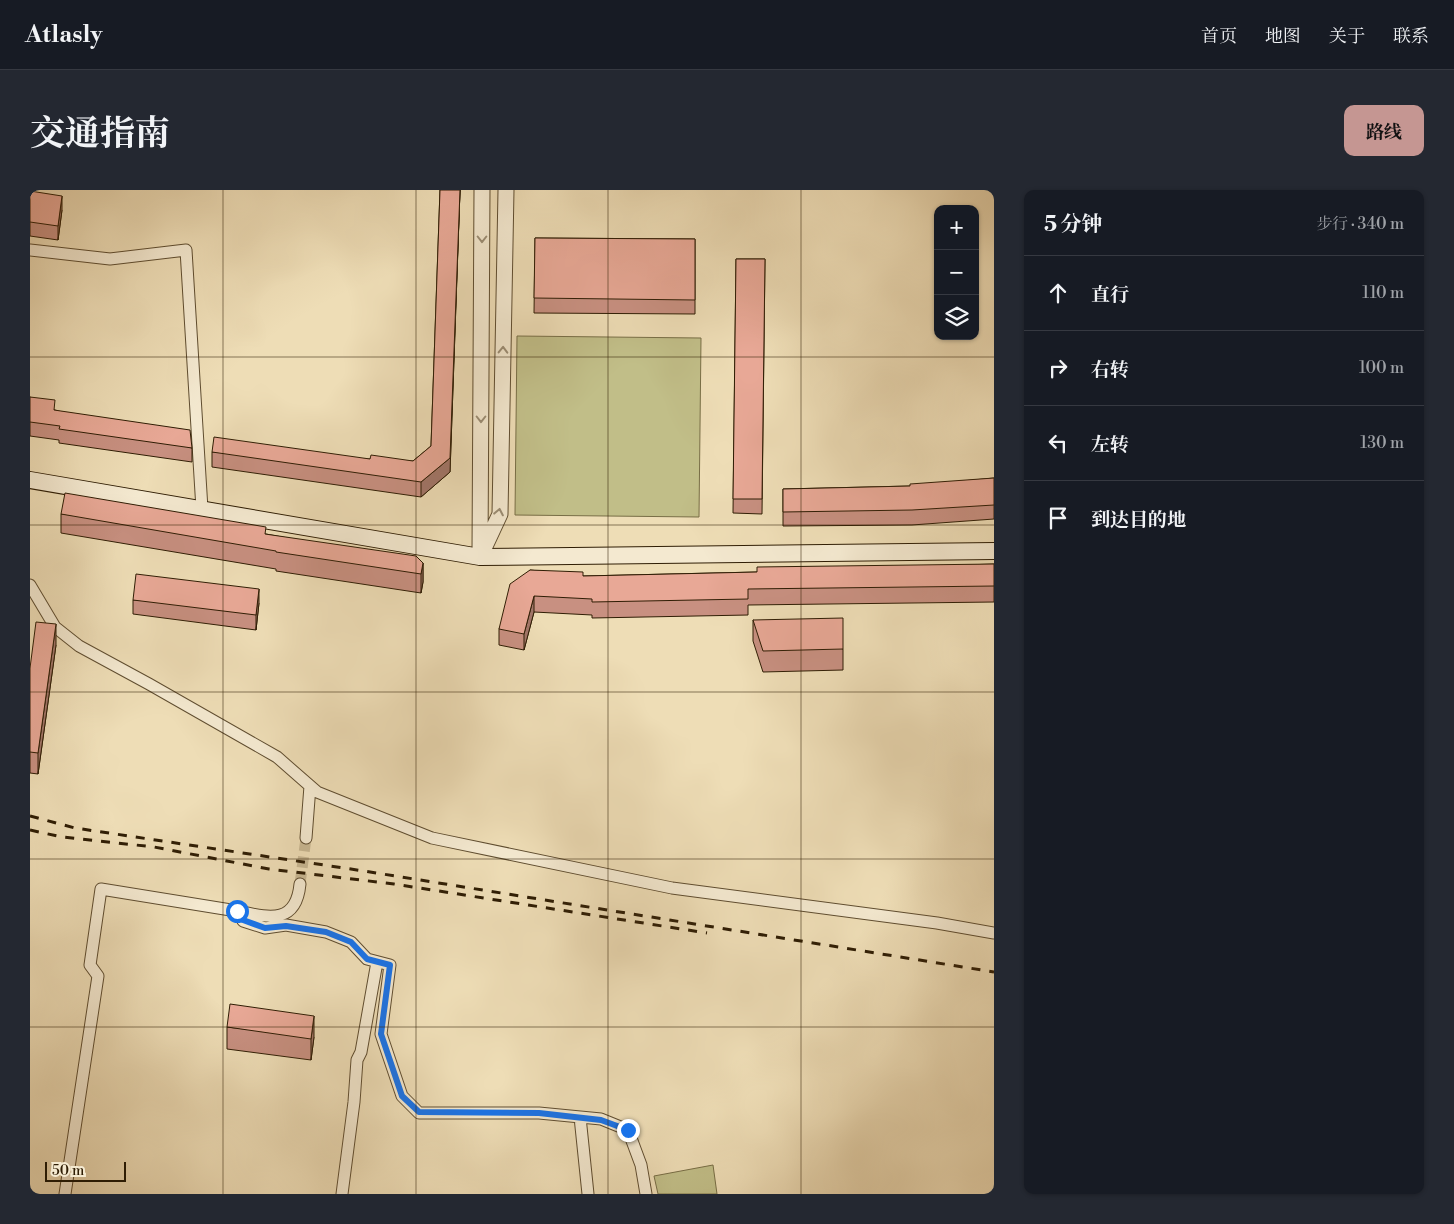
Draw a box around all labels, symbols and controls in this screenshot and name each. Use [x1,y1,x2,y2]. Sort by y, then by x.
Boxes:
text: Atlasly [25,20,102,50]
text: 首页 [1201,25,1237,48]
text: 地图 [1265,25,1301,48]
text: 关于 [1329,25,1365,48]
text: 联系 [1393,25,1429,48]
button: 路线 [1344,105,1424,156]
text: 交通指南 [30,113,170,156]
map controls [934,205,979,340]
button: + [934,205,979,250]
text: 5 分钟 [1044,212,1102,238]
text: 步行 · 340 m [1316,214,1404,234]
one-way arrow [477,235,487,243]
button: − [934,250,979,295]
icon: ahead [1044,279,1072,307]
text: 直行 [1091,283,1129,307]
text: 110 m [1362,283,1404,303]
button: layers [934,295,979,340]
one-way arrow [498,346,509,354]
icon: right [1044,354,1072,382]
text: 右转 [1091,358,1129,382]
text: 100 m [1359,358,1404,378]
one-way arrow [476,415,486,423]
icon: left [1044,429,1072,457]
text: 左转 [1091,433,1129,457]
text: 130 m [1360,433,1404,453]
icon: arrive [1044,504,1072,532]
one-way arrow [493,508,504,516]
text: 到达目的地 [1091,508,1186,532]
route start [226,900,249,923]
route end [617,1119,640,1142]
scale bar [45,1159,126,1182]
text: 50 m [52,1162,84,1180]

